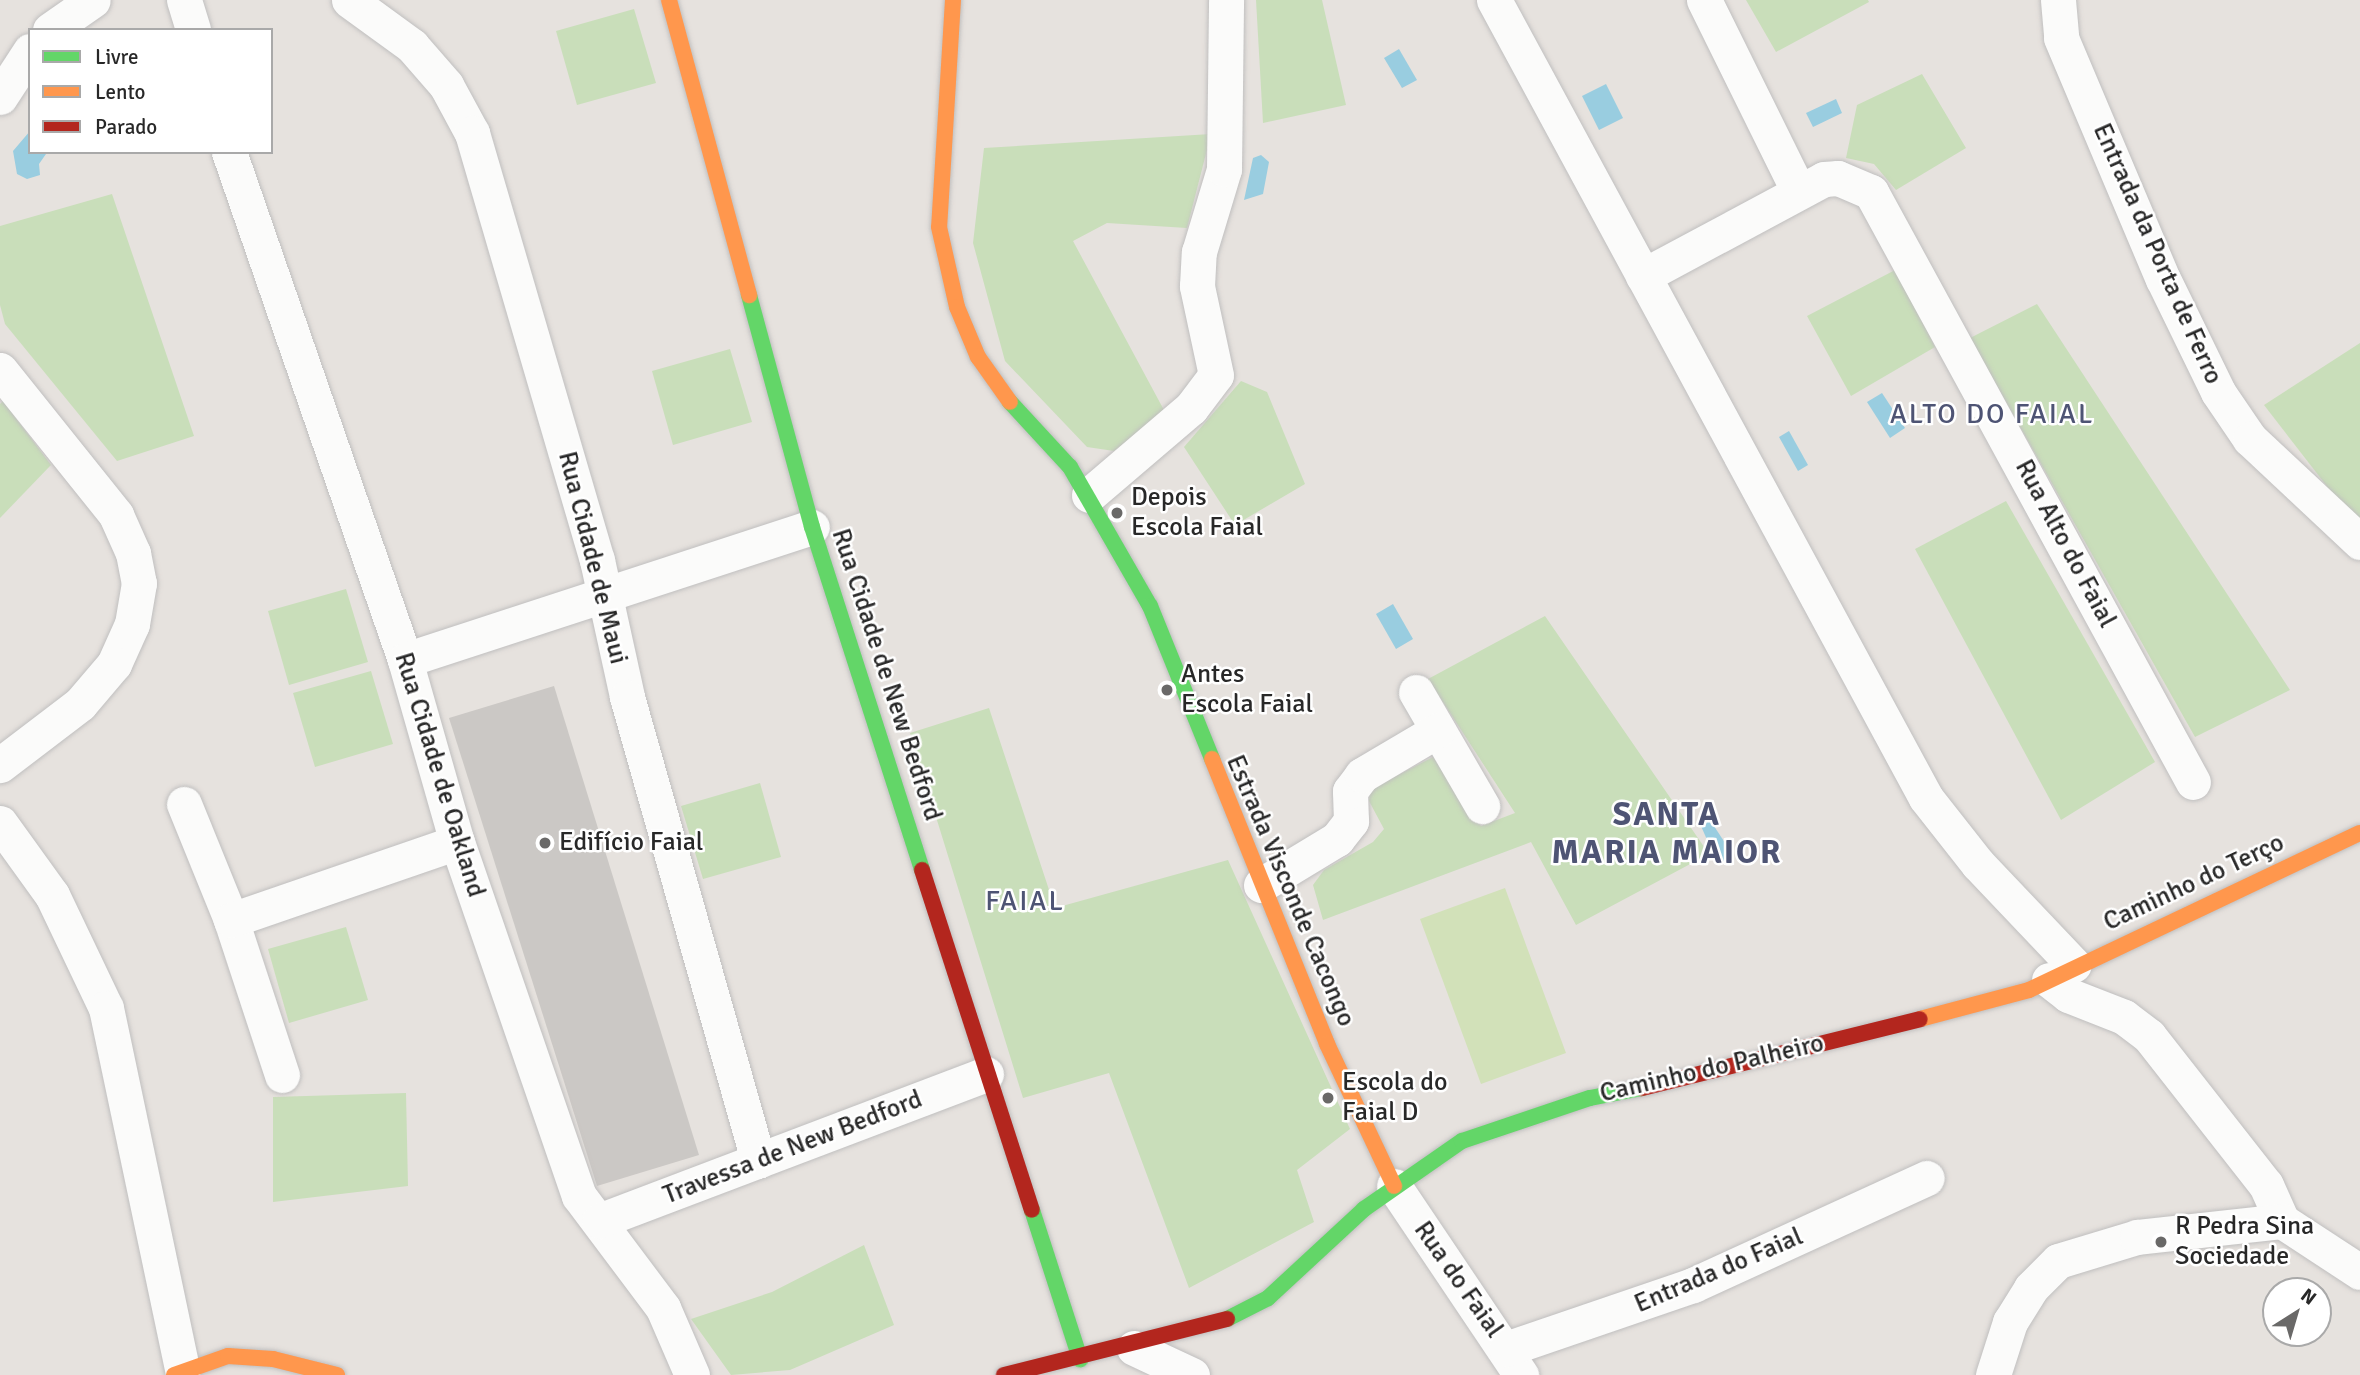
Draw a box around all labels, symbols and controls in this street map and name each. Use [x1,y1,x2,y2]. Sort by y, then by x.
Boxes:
legend [28,28,273,154]
text: Livre [95,44,138,70]
text: Lento [95,79,145,105]
text: Parado [95,114,157,140]
street label: Entrada da Porta de Ferro [2085,119,2229,389]
district label: ALTO DO FAIAL [1891,397,2093,431]
street label: Rua Cidade de Maui [550,448,634,668]
street label: Rua Alto do Faial [2008,455,2122,633]
place label: Depois Escola Faial [1131,482,1263,544]
marker: Depois Escola Faial [1109,505,1125,521]
street label: Rua Cidade de New Bedford [824,525,948,825]
street label: Rua Cidade de Oakland [387,649,491,901]
place label: Antes Escola Faial [1181,659,1313,720]
marker: Antes Escola Faial [1159,682,1175,698]
street label: Estrada Visconde Cacongo [1219,751,1361,1031]
district label: SANTA MARIA MAIOR [1553,795,1781,873]
place label: Edifício Faial [559,827,703,859]
street label: Caminho do Terço [2099,828,2289,938]
marker: Edifício Faial [537,835,553,851]
district label: FAIAL [986,884,1064,918]
street label: Caminho do Palheiro [1597,1028,1827,1110]
place label: Escola do Faial D [1342,1067,1448,1128]
street label: Travessa de New Bedford [659,1084,927,1212]
marker: Escola do Faial D [1320,1090,1336,1106]
place label: R Pedra Sina Sociedade [2175,1211,2314,1272]
street label: Rua do Faial [1407,1216,1509,1344]
street label: Entrada do Faial [1630,1221,1808,1321]
marker: R Pedra Sina Sociedade [2153,1234,2169,1250]
north arrow [2262,1277,2332,1347]
text: N [2296,1283,2321,1310]

